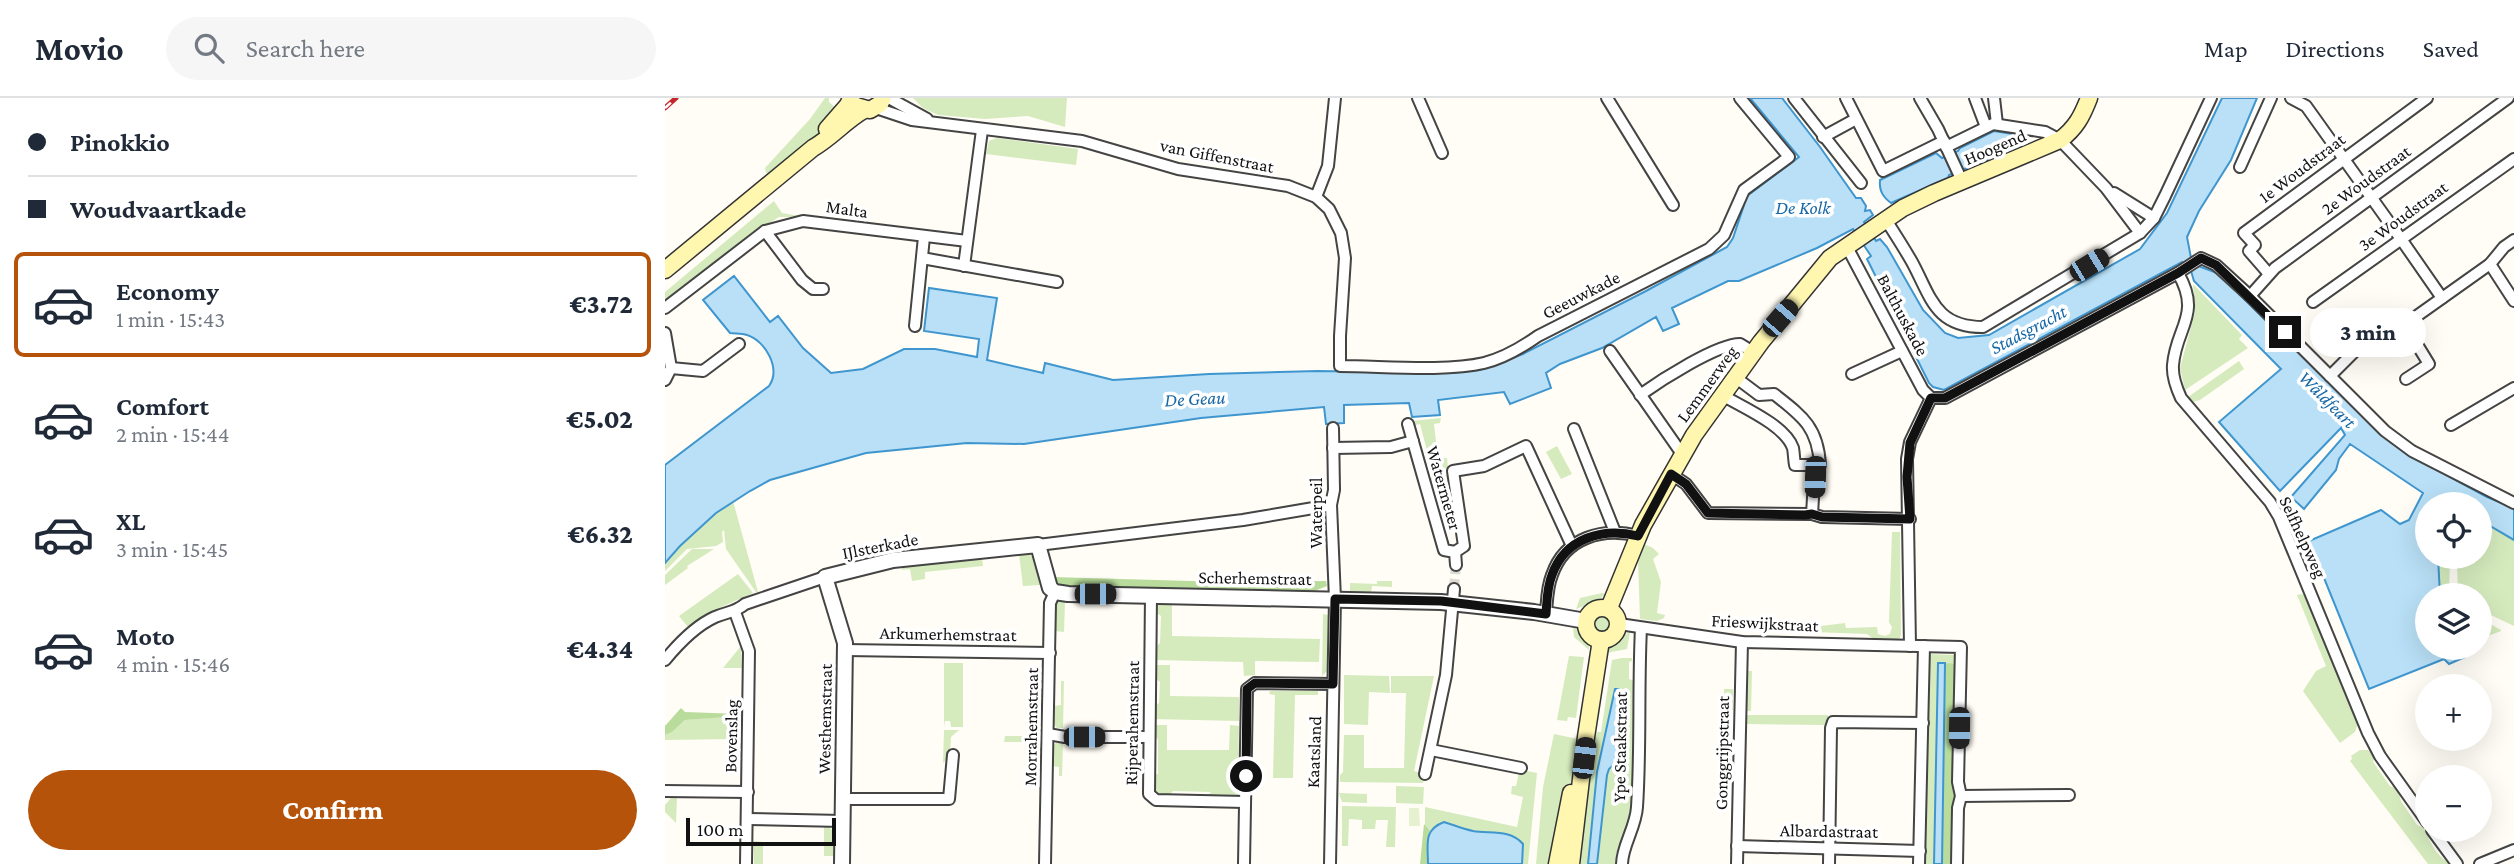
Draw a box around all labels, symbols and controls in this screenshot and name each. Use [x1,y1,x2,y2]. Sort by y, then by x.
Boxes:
search box [166,17,656,80]
icon: search [190,29,228,67]
text: Movio [35,30,124,67]
text: Search here [246,34,365,63]
text: Map [2204,35,2248,62]
text: Directions [2286,35,2385,62]
text: Saved [2423,35,2479,62]
street label: Hoogend [1961,125,2029,169]
text: Pinokkio [70,128,170,157]
street label: 1e Woudstraat [2255,128,2350,207]
street label: van Giffenstraat [1157,135,1277,177]
street label: 2e Woudstraat [2318,140,2415,219]
street label: 3e Woudstraat [2355,176,2452,255]
text: Woudvaartkade [70,195,246,224]
street label: Malta [825,196,869,222]
water label: De Kolk [1775,197,1831,218]
car [2066,245,2113,285]
street label: Geeuwkade [1539,267,1623,323]
street label: Balthuskade [1873,271,1933,359]
icon: car [32,273,95,336]
text: Economy [116,277,219,306]
text: €3.72 [569,290,633,319]
car [1759,295,1802,341]
water label: Stadsgracht [1987,300,2070,358]
text: 1 min · 15:43 [116,306,225,332]
callout: 3 min [2309,308,2425,356]
route end [2269,316,2301,348]
text: 3 min [2340,319,2396,345]
street label: Lemmerweg [1673,342,1742,426]
water label: Wâldfeart [2295,366,2361,433]
water label: De Geau [1164,386,1227,411]
icon: car [32,388,95,451]
text: Comfort [116,392,209,421]
text: €5.02 [566,405,633,434]
text: 2 min · 15:44 [116,421,230,447]
street label: Watermeter [1422,444,1466,533]
car [1804,456,1827,498]
street label: Waterpeil [1306,477,1326,548]
map controls [2415,492,2492,842]
button: locate [2415,492,2492,569]
street label: Selfhelpweg [2275,493,2331,581]
icon: car [32,503,95,566]
text: XL [116,507,145,536]
text: €6.32 [567,520,633,549]
street label: IJlsterkade [840,529,920,563]
text: 3 min · 15:45 [116,536,228,562]
street label: Scherhemstraat [1198,567,1313,589]
button: layers [2415,583,2492,660]
car [1075,584,1117,605]
street label: Frieswijkstraat [1711,610,1820,637]
icon: car [32,618,95,681]
text: Moto [116,622,175,651]
street label: Arkumerhemstraat [879,623,1018,645]
text: €4.34 [567,635,633,664]
text: 4 min · 15:46 [116,651,230,677]
street label: Rijperahemstraat [1121,659,1144,785]
street label: Westhemstraat [814,663,836,774]
street label: Morrahemstraat [1020,667,1042,786]
button: + [2415,674,2492,751]
street label: Ype Staakstraat [1609,690,1631,803]
street label: Gonggrijpstraat [1711,695,1734,810]
street label: Bovenslag [720,699,742,773]
car [1949,707,1970,749]
street label: Kaatsland [1303,715,1325,788]
car [1064,727,1106,748]
car [1572,736,1597,780]
route start [1230,760,1262,792]
button: − [2415,765,2492,842]
button: Confirm [28,770,637,850]
scale bar [686,815,837,847]
text: 100 m [697,819,744,840]
street label: Albardastraat [1780,820,1879,842]

